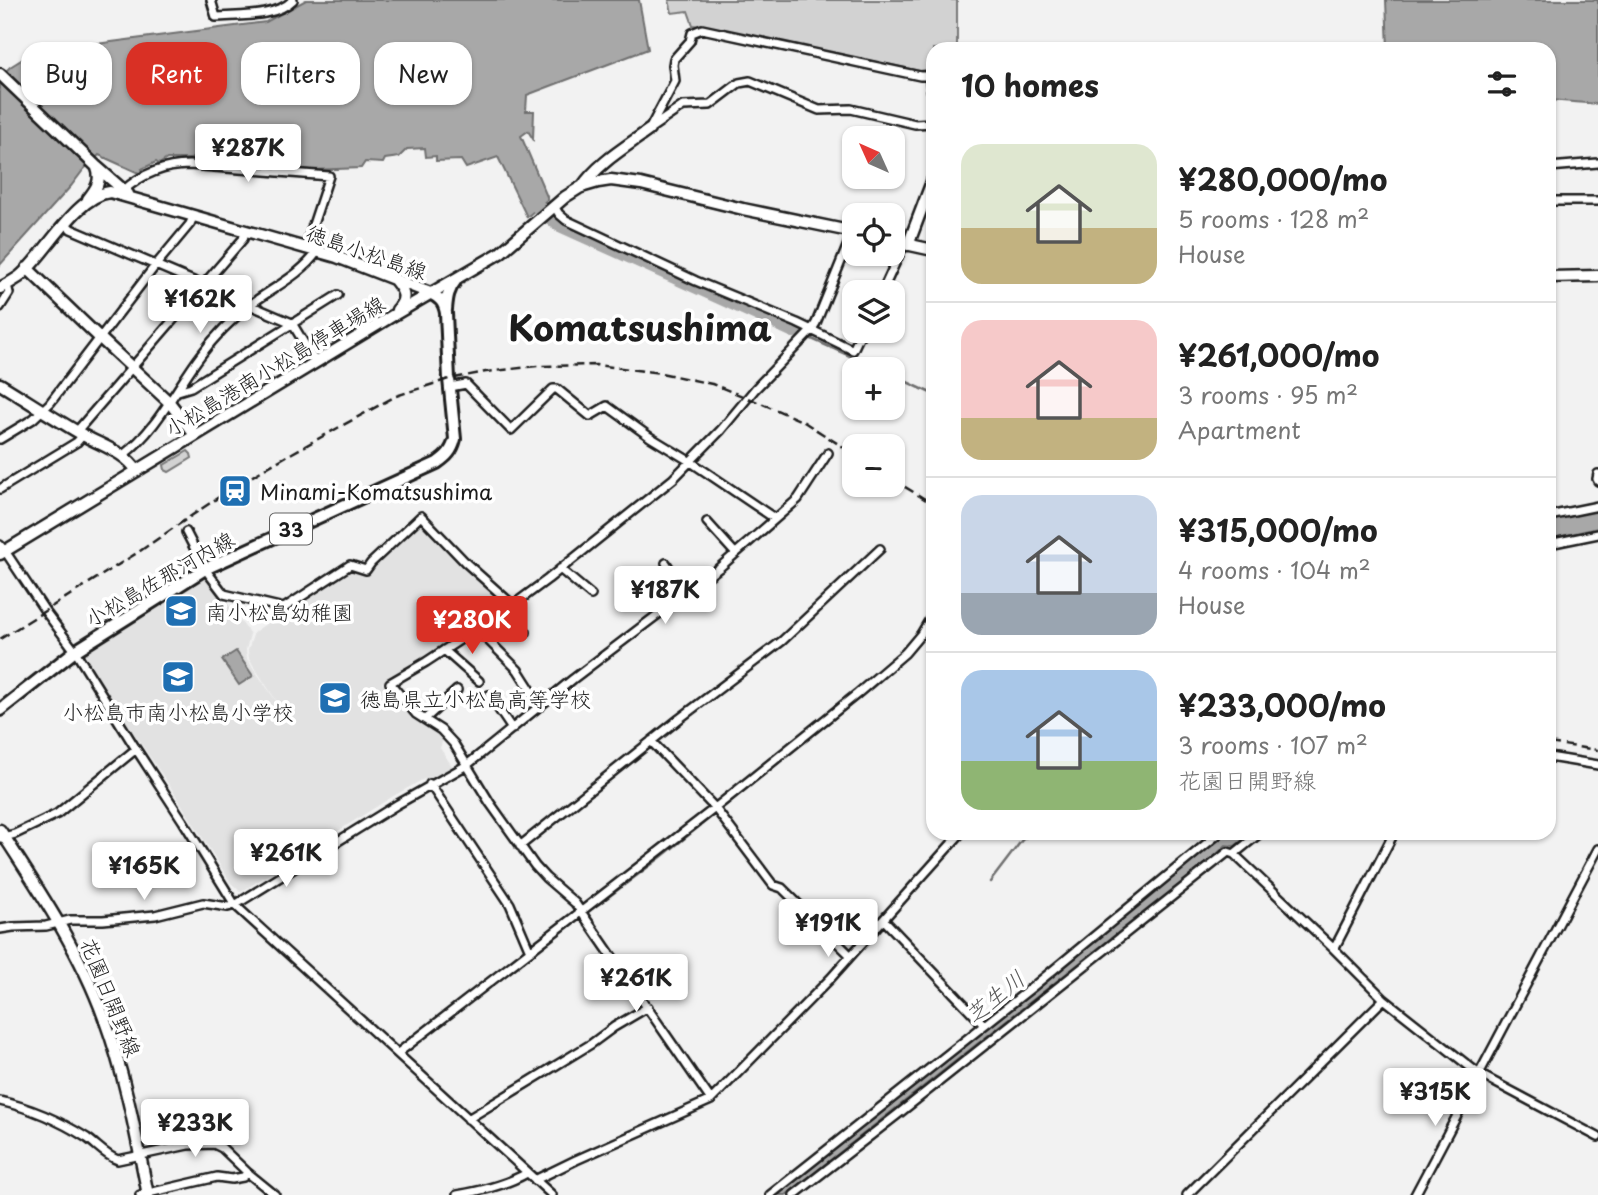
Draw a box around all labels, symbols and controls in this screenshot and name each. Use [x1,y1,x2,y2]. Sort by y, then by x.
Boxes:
chip: Buy [21,42,112,105]
chip: Rent [126,42,227,105]
chip: Filters [241,42,360,105]
chip: New [374,42,472,105]
text: 10 homes [961,62,1099,107]
icon: filters [1483,65,1521,103]
pin: ¥287K [199,124,297,184]
north arrow [842,126,905,189]
map controls [842,126,905,497]
text: ¥287K [211,129,285,164]
text: ¥280,000/mo [1178,156,1387,201]
icon: home [1017,172,1101,256]
text: 5 rooms · 128 m² [1178,201,1369,236]
button: locate [842,203,905,266]
street label: 徳島小松島線 [302,215,432,287]
text: House [1178,236,1245,271]
pin: ¥162K [151,276,249,335]
text: ¥162K [164,280,236,315]
button: layers [842,280,905,343]
street label: 小松島港南小松島停車場線 [158,286,390,444]
district label: Komatsushima [508,300,772,353]
text: ¥261,000/mo [1178,332,1379,377]
icon: home [1017,348,1101,432]
button: + [842,357,905,420]
text: 3 rooms · 95 m² [1178,377,1358,412]
text: Apartment [1178,412,1301,447]
button: − [842,434,905,497]
station icon: Minami-Komatsushima [216,472,254,510]
place label: Minami-Komatsushima [260,475,493,507]
text: ¥315,000/mo [1178,507,1378,552]
road number: 33 [270,514,312,544]
street label: 小松島佐那河内線 [78,522,240,634]
icon: home [1017,523,1101,607]
text: 4 rooms · 104 m² [1178,552,1371,587]
pin: ¥187K [616,566,714,626]
text: ¥187K [630,571,700,606]
text: House [1178,587,1245,622]
school or university icon: 南小松島幼稚園 [162,592,200,630]
place label: 南小松島幼稚園 [206,595,353,627]
pin: ¥280K [423,596,521,656]
text: ¥280K [433,601,511,636]
school or university icon: 小松島市南小松島小学校 [159,658,197,696]
school or university icon: 徳島県立小松島高等学校 [316,679,354,717]
place label: 徳島県立小松島高等学校 [360,682,591,714]
text: ¥233,000/mo [1178,682,1386,727]
place label: 小松島市南小松島小学校 [63,695,294,727]
icon: home [1017,698,1101,782]
text: 3 rooms · 107 m² [1178,727,1368,762]
text: 花園日開野線 [1178,762,1316,797]
pin: ¥261K [237,830,335,889]
text: ¥261K [250,834,322,869]
pin: ¥165K [95,842,193,902]
text: ¥165K [108,847,180,882]
pin: ¥191K [779,900,877,959]
text: ¥191K [795,904,861,939]
street label: 花園日開野線 [74,933,150,1061]
pin: ¥261K [587,954,685,1014]
text: ¥261K [600,959,672,994]
water label: 芝生川 [956,961,1032,1031]
pin: ¥315K [1386,1068,1484,1128]
text: ¥315K [1399,1073,1471,1108]
pin: ¥233K [146,1100,244,1159]
text: ¥233K [157,1104,233,1139]

